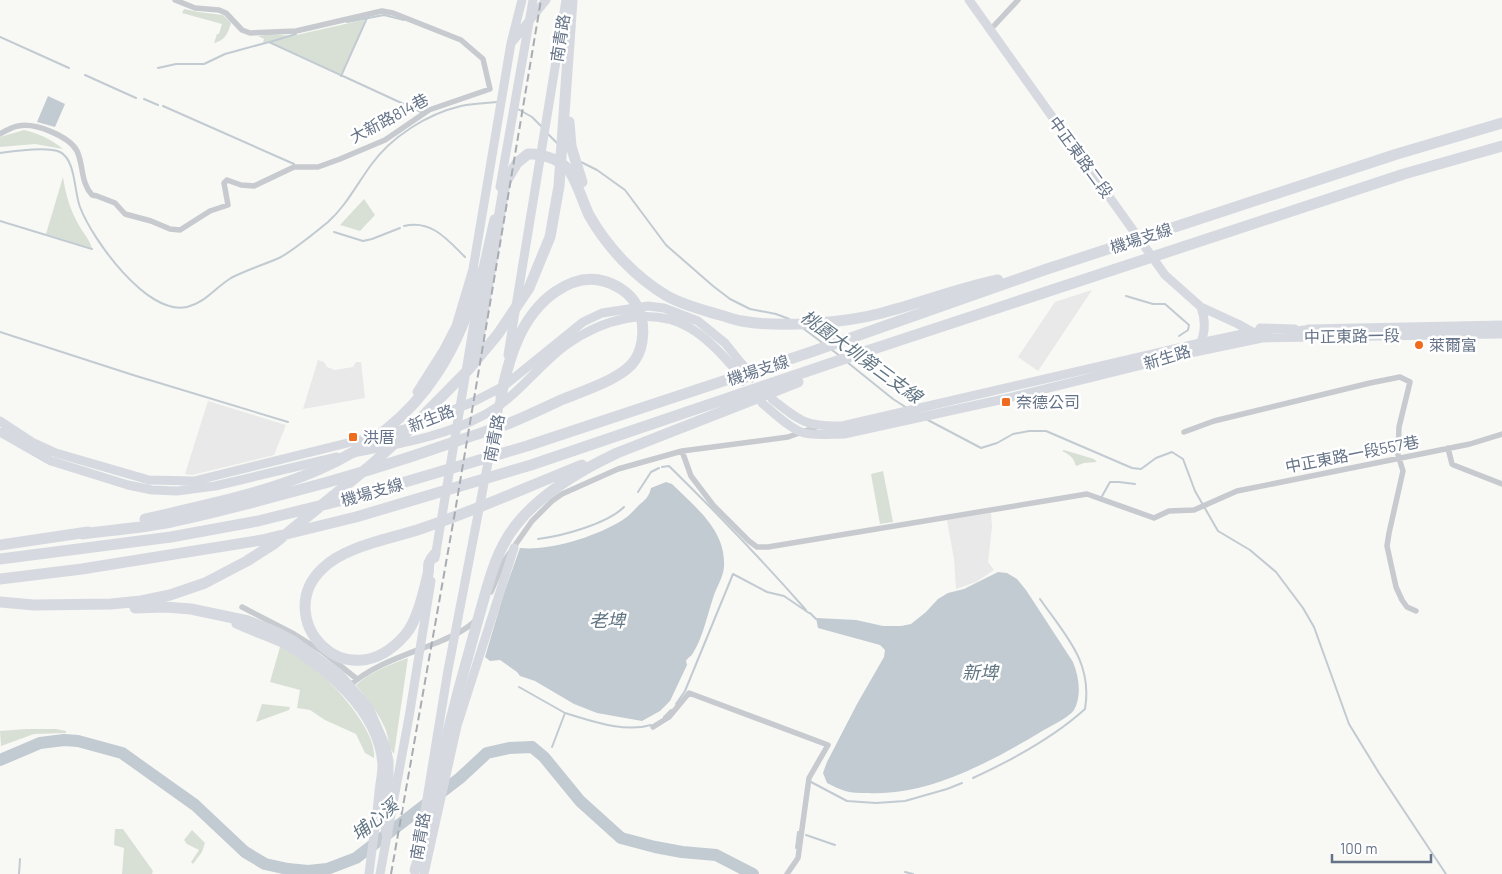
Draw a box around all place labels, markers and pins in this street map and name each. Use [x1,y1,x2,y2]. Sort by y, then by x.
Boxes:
place label: 萊爾富 [1429,335,1477,354]
marker: 萊爾富 [1413,339,1425,351]
place label: 奈德公司 [1016,392,1080,411]
marker: 奈德公司 [1000,396,1012,408]
place label: 洪厝 [363,427,395,446]
marker: 洪厝 [347,431,359,443]

